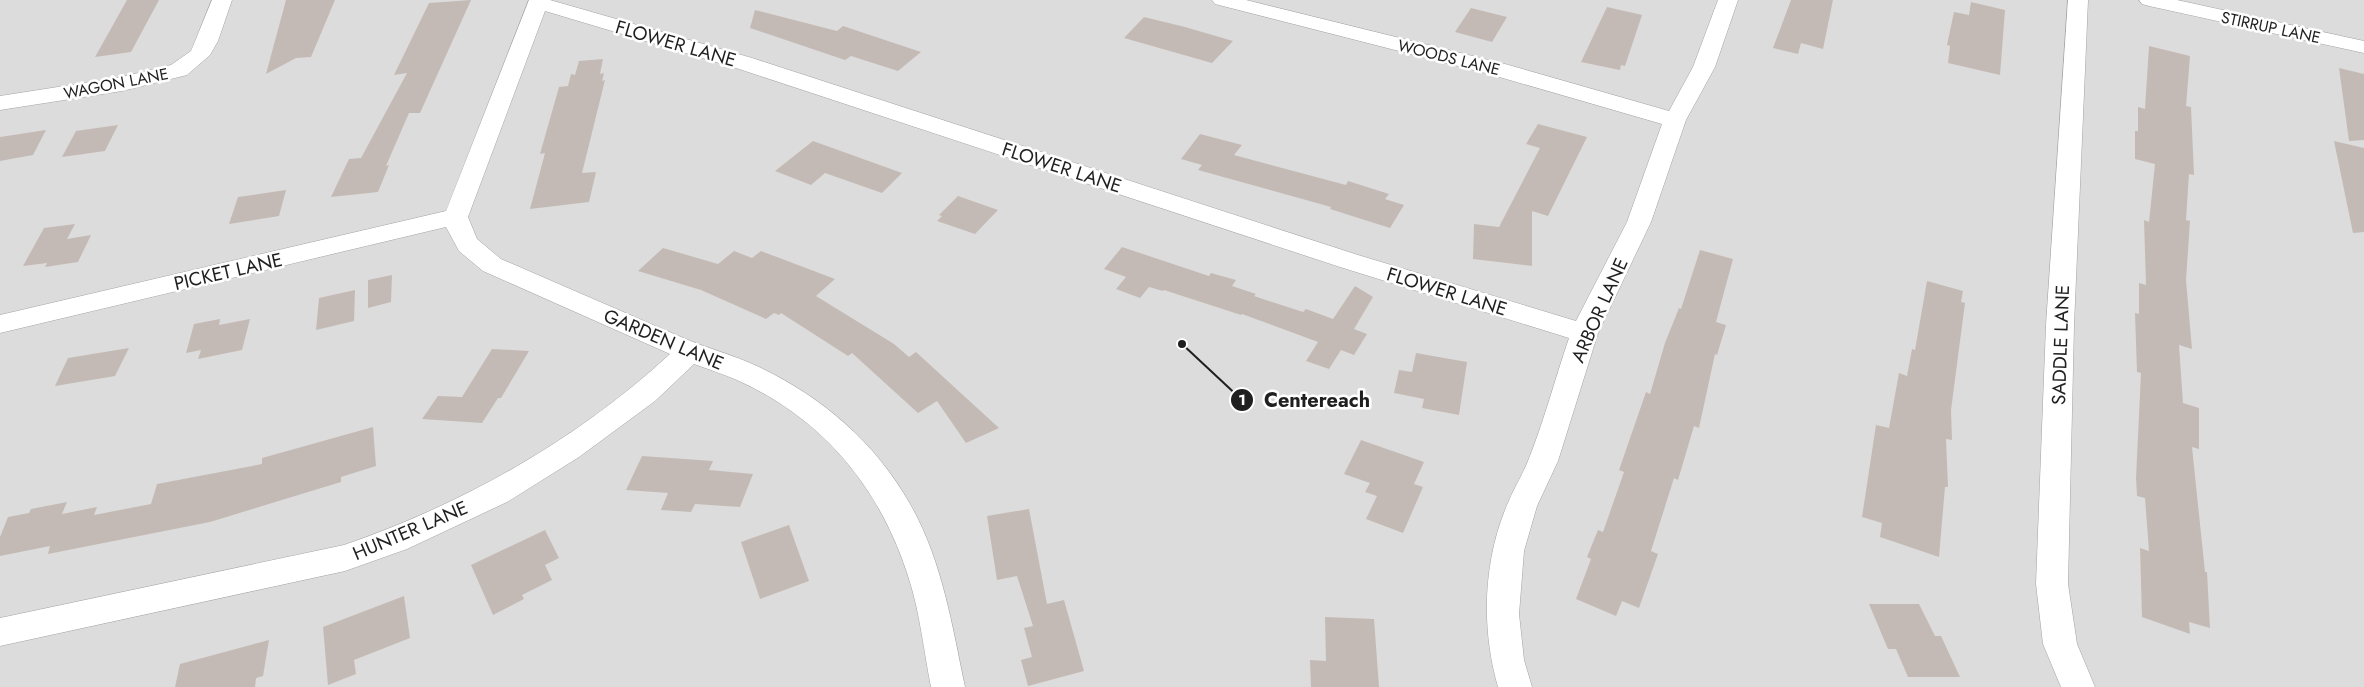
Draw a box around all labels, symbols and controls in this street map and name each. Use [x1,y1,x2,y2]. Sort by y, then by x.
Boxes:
street label: STIRRUP LANE [2219,6,2323,49]
street label: FLOWER LANE [612,13,739,74]
street label: WOODS LANE [1395,34,1502,81]
street label: WAGON LANE [62,62,170,105]
street label: FLOWER LANE [999,135,1125,200]
street label: PICKET LANE [171,246,285,297]
street label: ARBOR LANE [1564,254,1635,367]
street label: FLOWER LANE [1383,260,1510,323]
street label: SADDLE LANE [2045,284,2076,406]
street label: GARDEN LANE [600,302,728,377]
callout: Centereach [1229,382,1380,417]
text: Centereach [1264,386,1370,415]
text: 1 [1238,389,1246,411]
street label: HUNTER LANE [348,494,472,567]

